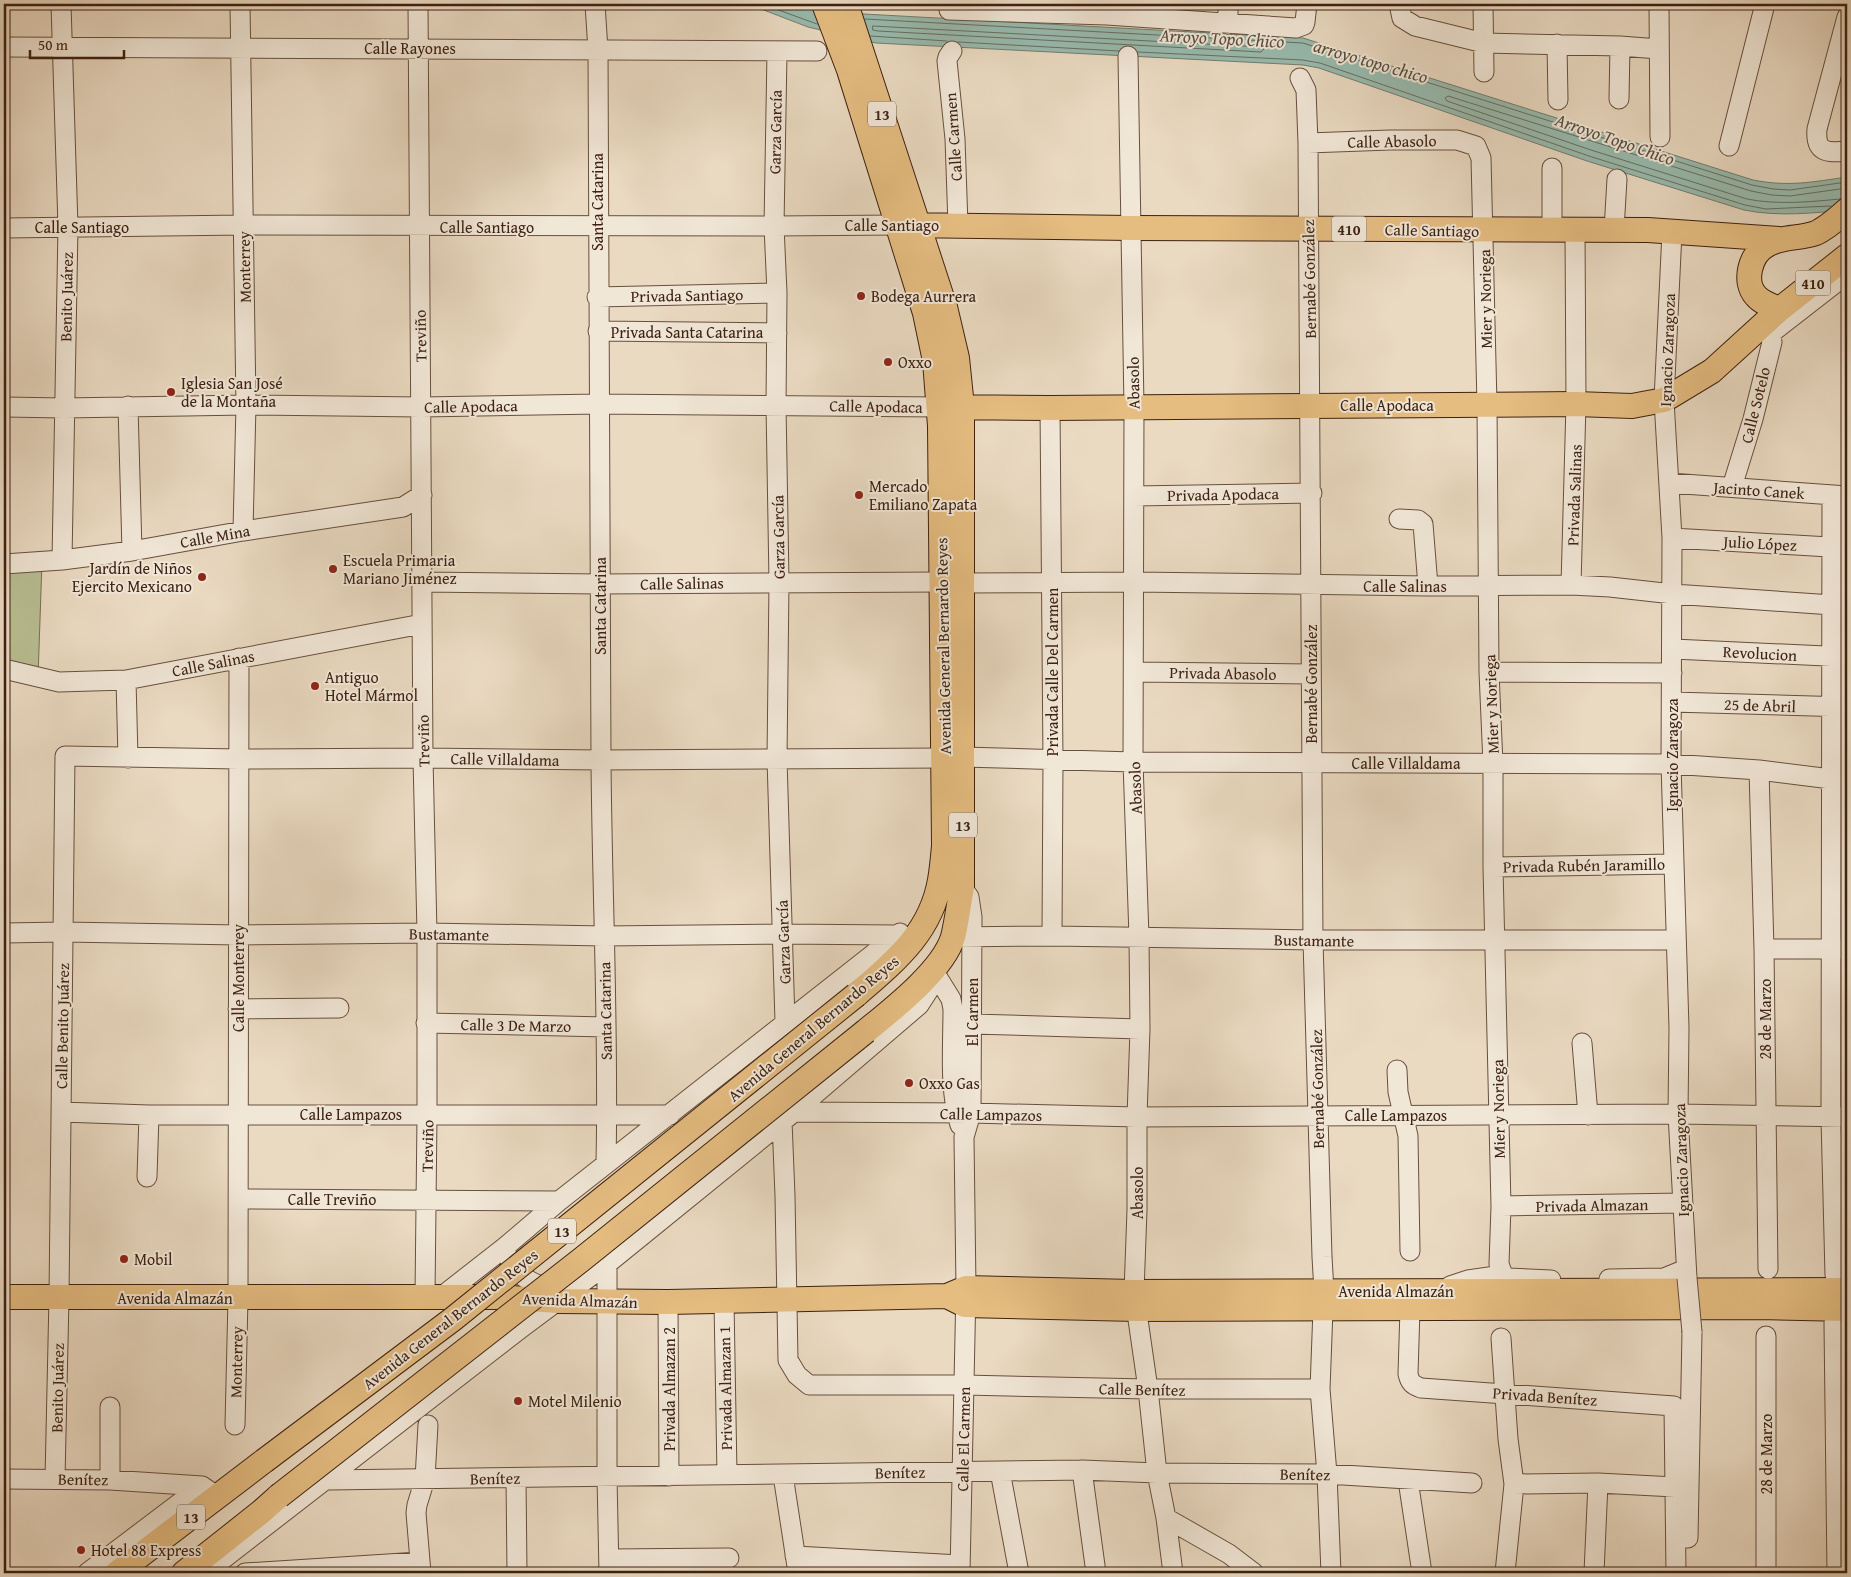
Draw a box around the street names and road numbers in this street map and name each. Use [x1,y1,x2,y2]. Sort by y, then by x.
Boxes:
street label: Calle Rayones [364,36,456,60]
street label: Garza García [762,89,788,174]
street label: Calle Carmen [938,92,968,182]
road number: 13 [868,102,896,126]
street label: Calle Abasolo [1347,128,1437,154]
street label: Santa Catarina [585,152,609,251]
street label: Calle Santiago [845,213,939,237]
street label: Calle Santiago [35,215,129,239]
street label: Calle Santiago [440,215,534,239]
road number: 410 [1332,216,1366,242]
street label: Calle Santiago [1385,217,1479,243]
street label: Bernabé González [1296,219,1322,339]
street label: Monterrey [231,231,257,303]
street label: Mier y Noriega [1472,249,1498,349]
street label: Benito Juárez [53,252,79,342]
road number: 410 [1796,270,1830,296]
street label: Privada Santiago [630,282,744,308]
street label: Ignacio Zaragoza [1653,292,1681,407]
street label: Treviño [408,310,432,362]
street label: Privada Santa Catarina [611,320,764,344]
street label: Abasolo [1121,356,1145,410]
street label: Calle Sotelo [1734,364,1776,446]
street label: Calle Apodaca [424,393,518,419]
street label: Calle Apodaca [829,393,923,419]
street label: Calle Apodaca [1340,393,1434,417]
street label: Privada Salinas [1560,444,1588,546]
street label: Jacinto Canek [1711,475,1806,505]
street label: Privada Apodaca [1167,481,1280,507]
street label: Garza García [765,494,791,579]
street label: Calle Mina [178,518,252,554]
street label: Julio López [1721,529,1797,557]
street label: Avenida General Bernardo Reyes [929,537,957,755]
street label: Santa Catarina [588,556,612,655]
street label: Calle Salinas [640,570,724,596]
street label: Calle Salinas [1363,574,1447,598]
street label: Privada Calle Del Carmen [1040,588,1064,756]
street label: Bernabé González [1299,624,1323,744]
street label: Revolucion [1722,639,1798,667]
street label: Calle Salinas [170,643,256,683]
street label: Mier y Noriega [1477,653,1505,754]
street label: Privada Abasolo [1169,660,1277,686]
street label: 25 de Abril [1724,692,1797,718]
street label: Ignacio Zaragoza [1660,698,1684,812]
street label: Treviño [411,715,435,767]
street label: Calle Villaldama [450,746,560,772]
street label: Calle Villaldama [1351,751,1461,775]
street label: Abasolo [1122,761,1148,815]
road number: 13 [949,812,977,838]
street label: Privada Rubén Jaramillo [1503,852,1665,878]
street label: Garza García [770,899,796,984]
street label: Bustamante [409,921,489,947]
street label: Calle Monterrey [226,924,250,1032]
street label: Bustamante [1274,927,1354,953]
street label: Avenida General Bernardo Reyes [722,949,904,1107]
street label: Santa Catarina [592,961,618,1060]
street label: Calle Benito Juárez [49,963,75,1089]
street label: El Carmen [960,978,984,1046]
street label: 28 de Marzo [1753,979,1777,1059]
street label: Calle 3 De Marzo [460,1012,572,1038]
street label: Bernabé González [1304,1029,1330,1149]
street label: Mier y Noriega [1485,1059,1511,1159]
street label: Calle Lampazos [940,1101,1042,1127]
street label: Calle Lampazos [300,1102,402,1126]
street label: Ignacio Zaragoza [1667,1102,1695,1217]
street label: Calle Lampazos [1345,1103,1447,1127]
street label: Treviño [415,1120,439,1172]
street label: Abasolo [1125,1167,1149,1219]
street label: Calle Treviño [288,1187,376,1211]
street label: Privada Almazan [1535,1192,1649,1218]
road number: 13 [548,1218,576,1244]
street label: Avenida General Bernardo Reyes [357,1243,543,1395]
street label: Avenida Almazán [1338,1279,1454,1303]
street label: Avenida Almazán [117,1286,233,1310]
street label: Avenida Almazán [522,1286,638,1314]
street label: Monterrey [223,1326,249,1398]
street label: Privada Almazan 1 [712,1326,738,1450]
street label: Privada Almazan 2 [657,1327,681,1451]
street label: Benito Juárez [44,1343,70,1433]
street label: Calle Benítez [1099,1376,1185,1402]
street label: Privada Benítez [1492,1380,1598,1412]
street label: Calle El Carmen [950,1386,976,1492]
street label: 28 de Marzo [1754,1414,1778,1494]
street label: Benítez [875,1460,925,1484]
street label: Benítez [1280,1462,1330,1486]
street label: Benítez [470,1466,520,1490]
street label: Benítez [58,1467,108,1491]
road number: 13 [177,1504,205,1530]

